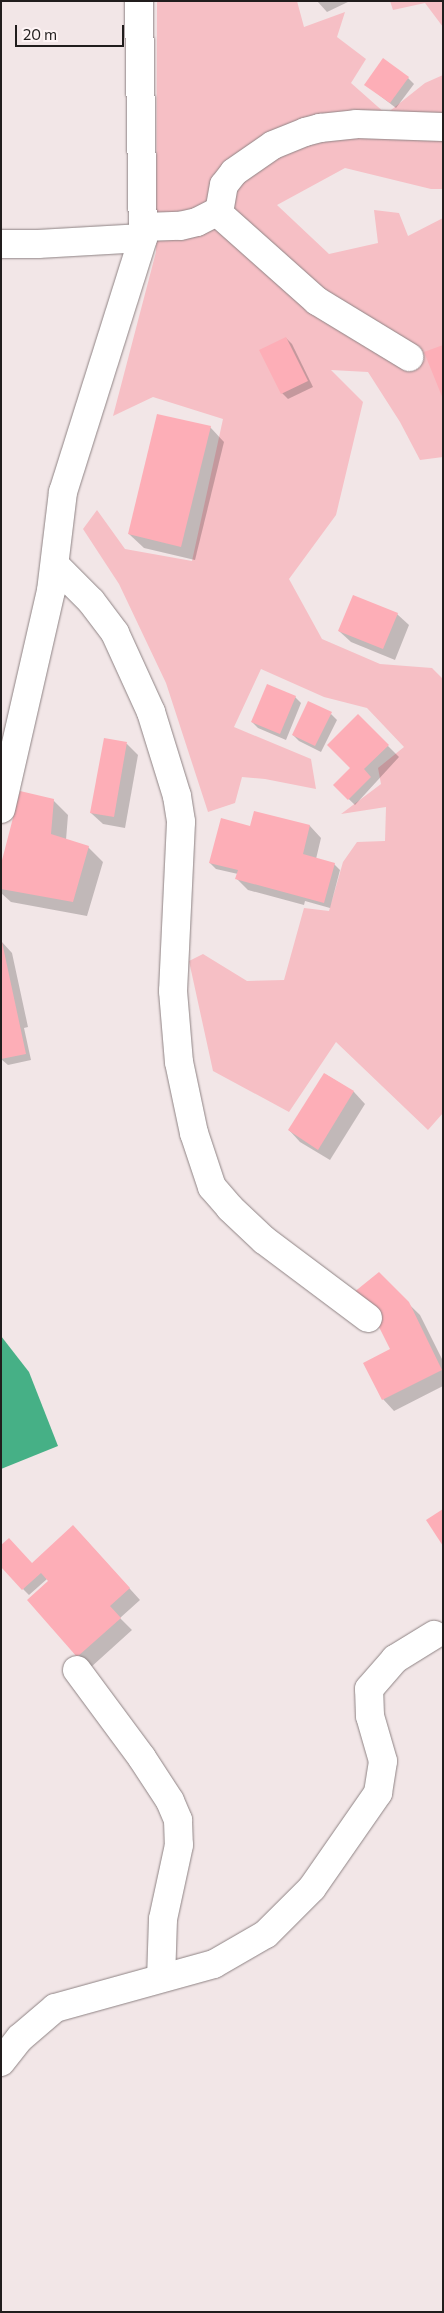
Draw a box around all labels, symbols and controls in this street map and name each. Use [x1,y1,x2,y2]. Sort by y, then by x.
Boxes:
scale bar [18,15,126,47]
text: 20 m [23,25,57,43]

